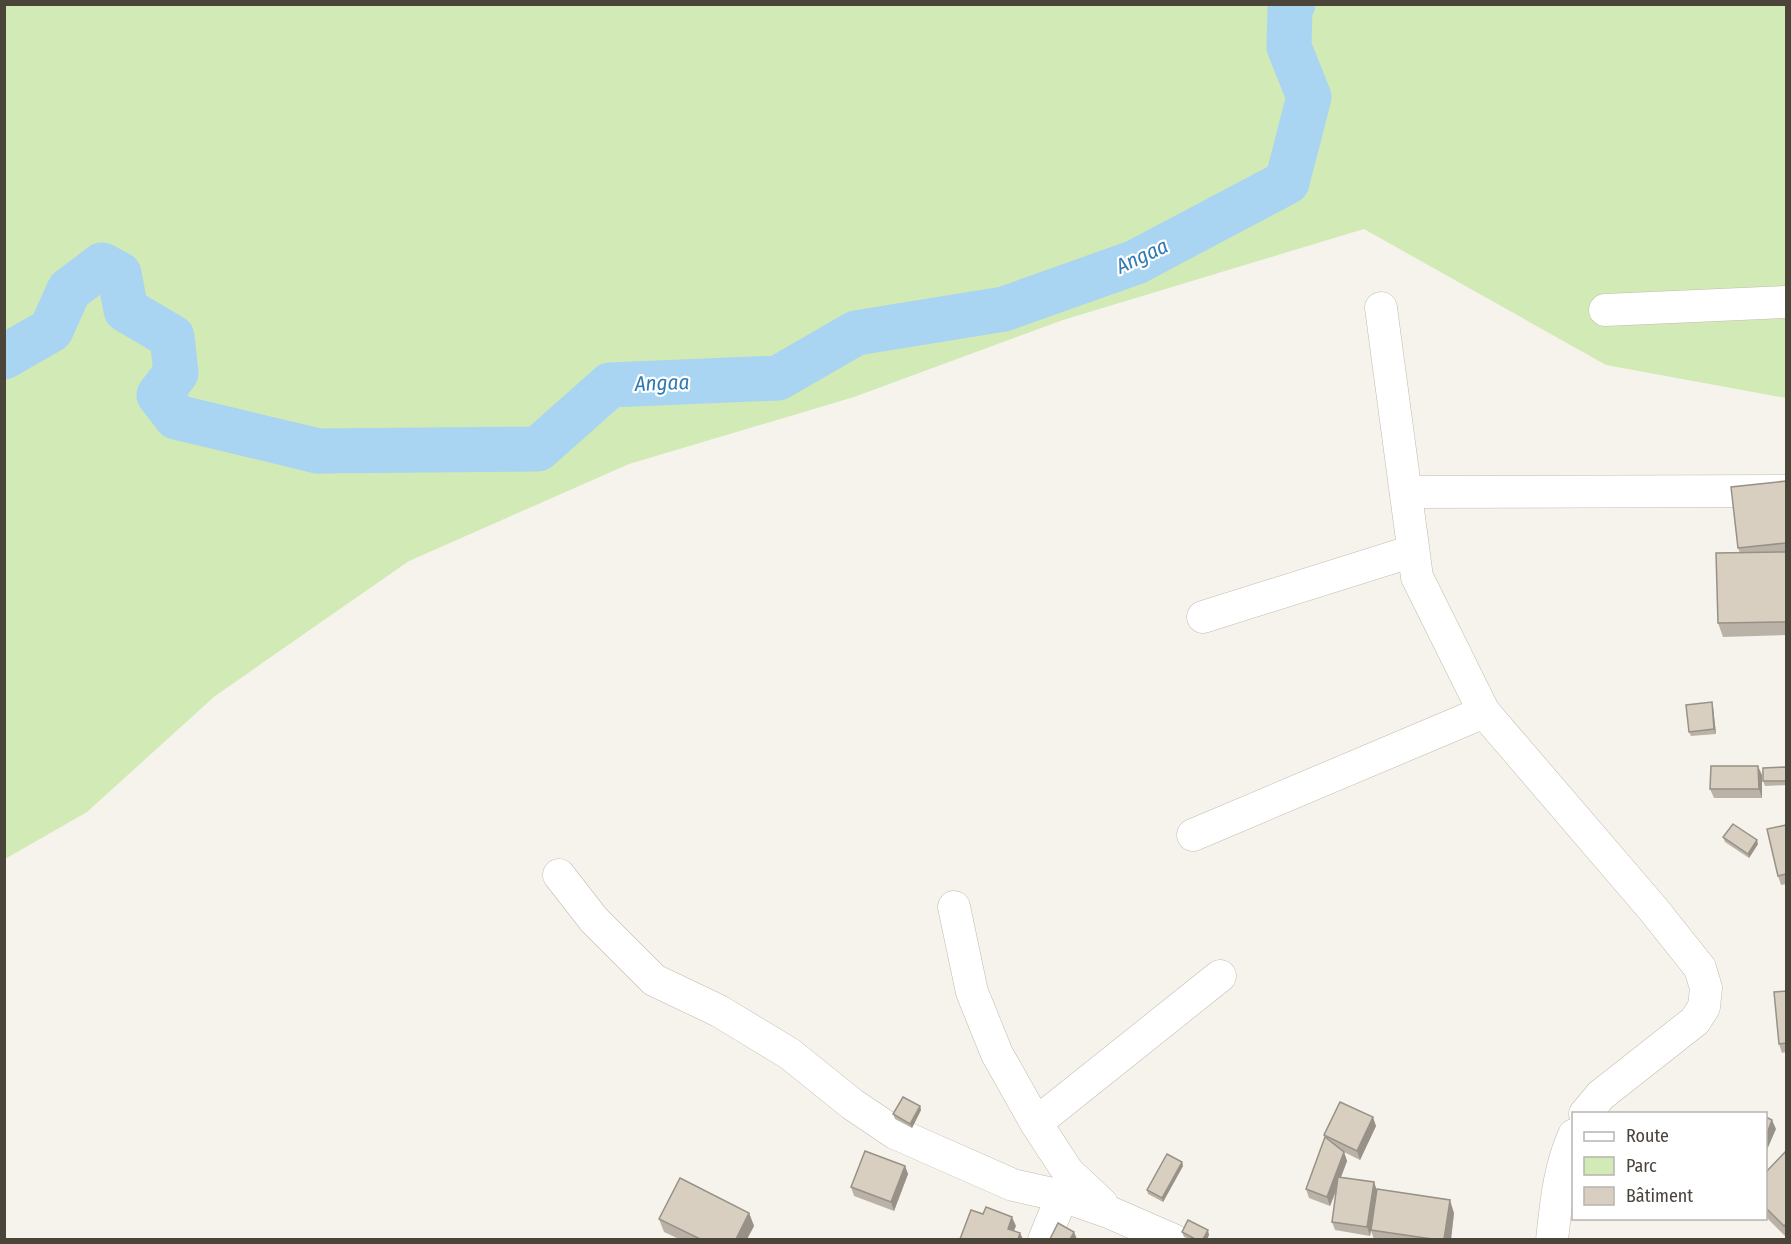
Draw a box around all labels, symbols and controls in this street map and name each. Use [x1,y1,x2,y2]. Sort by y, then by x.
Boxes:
water label: Angaa [1111,233,1172,280]
water label: Angaa [633,369,690,397]
legend [1572,1112,1767,1220]
text: Route [1626,1125,1669,1147]
text: Parc [1626,1155,1657,1177]
text: Bâtiment [1626,1185,1693,1207]

